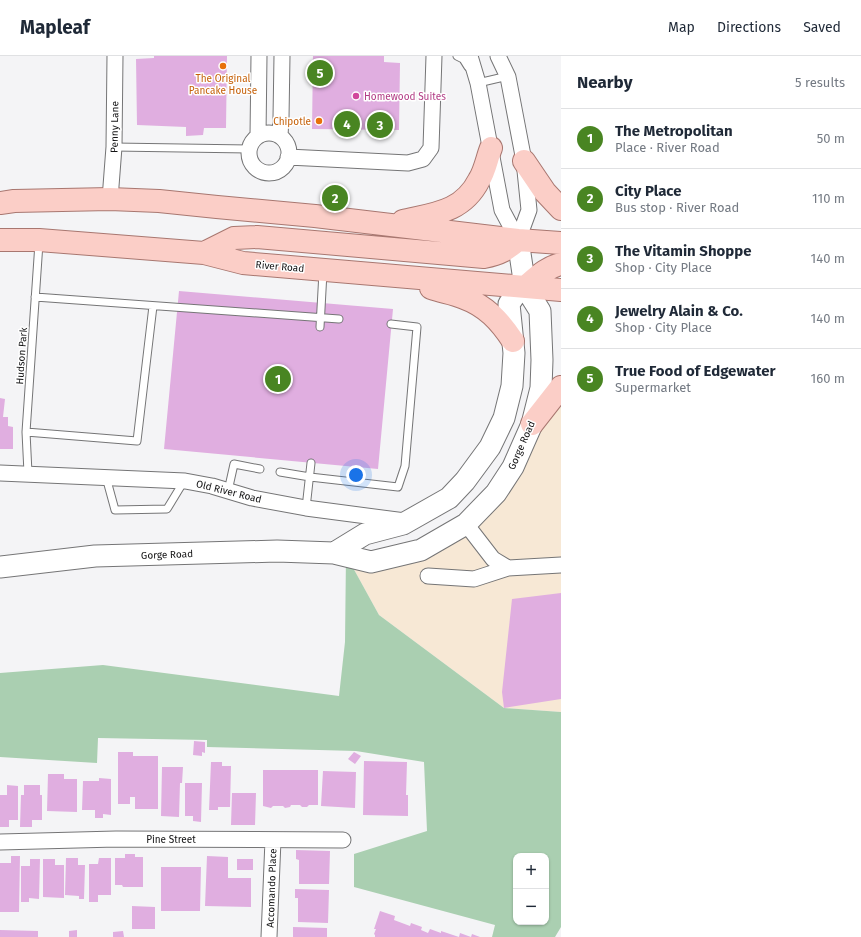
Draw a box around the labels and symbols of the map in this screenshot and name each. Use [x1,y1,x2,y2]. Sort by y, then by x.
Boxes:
pin: 5 [307,58,333,88]
marker: The Original Pancake House [218,61,228,71]
place label: The Original Pancake House [189,73,257,97]
marker: Homewood Suites [351,91,361,101]
place label: Homewood Suites [364,91,446,103]
street label: Penny Lane [109,101,121,153]
pin: 4 [334,109,360,139]
pin: 3 [367,110,393,140]
place label: Chipotle [273,116,311,128]
marker: Chipotle [314,116,324,126]
pin: 2 [322,183,348,213]
street label: River Road [255,259,305,275]
street label: Hudson Park [14,326,30,385]
pin: 1 [265,364,291,394]
street label: Gorge Road [506,419,538,472]
your location [346,465,366,485]
street label: Old River Road [195,478,263,506]
street label: Gorge Road [141,548,193,562]
street label: Pine Street [146,834,196,846]
street label: Accomando Place [265,848,279,928]

